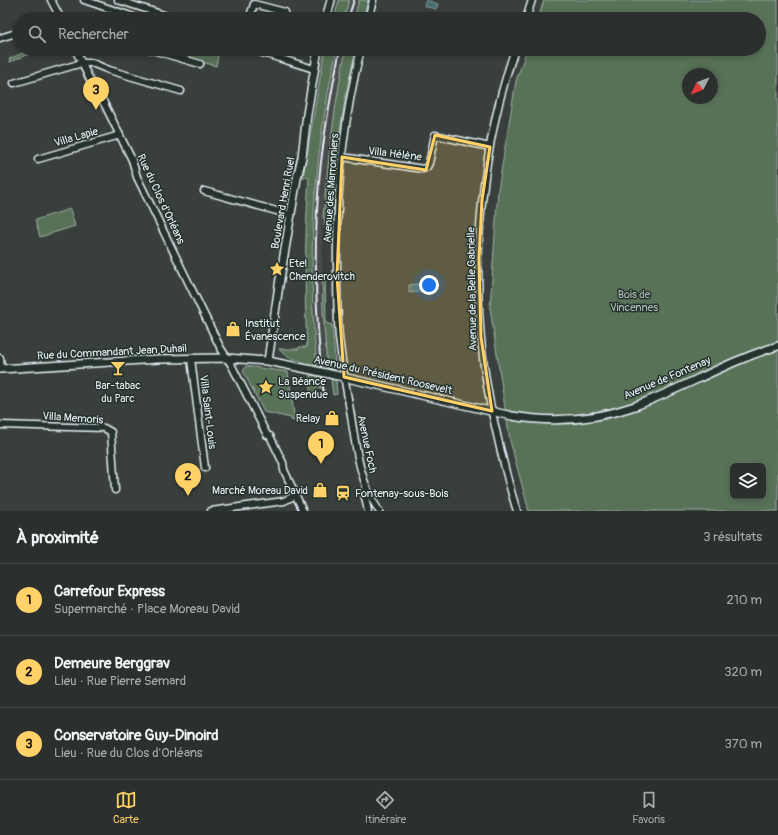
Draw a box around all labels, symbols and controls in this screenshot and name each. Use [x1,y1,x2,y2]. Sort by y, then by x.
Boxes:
search box [12,12,766,56]
icon: search [26,23,48,45]
text: Rechercher [58,25,129,44]
north arrow [682,68,718,104]
pin: 3 [83,77,109,110]
street label: Villa Lapie [52,124,100,149]
street label: Avenue des Marronniers [321,133,341,243]
street label: Villa Hélène [367,144,423,164]
street label: Rue du Clos d'Orléans [134,152,188,246]
street label: Boulevard Henri Ruel [268,156,298,250]
street label: Avenue de la Belle Gabrielle [464,226,480,351]
place label: Etel Chenderovitch [289,257,355,283]
place icon: Etel Chenderovitch [268,260,286,278]
your location [419,275,439,295]
park label: Bois de Vincennes [610,288,658,314]
place label: Institut Évanescence [245,317,306,343]
shop icon: Institut Évanescence [224,320,242,338]
street label: Rue du Commandant Jean Duhail [37,342,187,362]
street label: Avenue du Président Roosevelt [313,353,454,397]
street label: Avenue de Fontenay [622,354,713,402]
bar icon: Bar-tabac du Parc [109,359,127,377]
street label: Villa Saint-Louis [197,374,219,450]
place label: La Béance Suspendue [278,375,328,401]
place icon: La Béance Suspendue [257,378,275,396]
place label: Bar-tabac du Parc [95,379,141,405]
street label: Villa Memoris [42,409,104,427]
shop icon: Relay [323,409,341,427]
place label: Relay [296,412,320,425]
street label: Avenue Foch [355,414,379,474]
pin: 1 [308,431,334,464]
pin: 2 [175,463,201,496]
map controls [730,463,766,499]
button: layers [730,463,766,499]
shop icon: Marché Moreau David [311,481,329,499]
place label: Marché Moreau David [212,484,308,497]
station icon: Fontenay-sous-Bois [334,484,352,502]
place label: Fontenay-sous-Bois [355,487,448,500]
text: À proximité [16,527,99,548]
text: 3 résultats [703,529,762,545]
text: Carrefour Express [54,582,165,601]
text: 1 [26,592,32,608]
text: 210 m [726,592,762,608]
text: Supermarché · Place Moreau David [54,601,240,617]
text: Demeure Berggrav [54,654,170,673]
text: 2 [25,664,33,680]
text: 320 m [724,664,762,680]
text: Lieu · Rue Pierre Semard [54,673,186,689]
text: Conservatoire Guy-Dinoird [54,726,219,745]
text: 3 [25,736,33,752]
text: 370 m [725,736,762,752]
text: Lieu · Rue du Clos d'Orléans [54,745,203,761]
tab: Carte [113,789,139,826]
tab: Itinéraire [365,789,406,826]
tab: Favoris [632,789,665,826]

